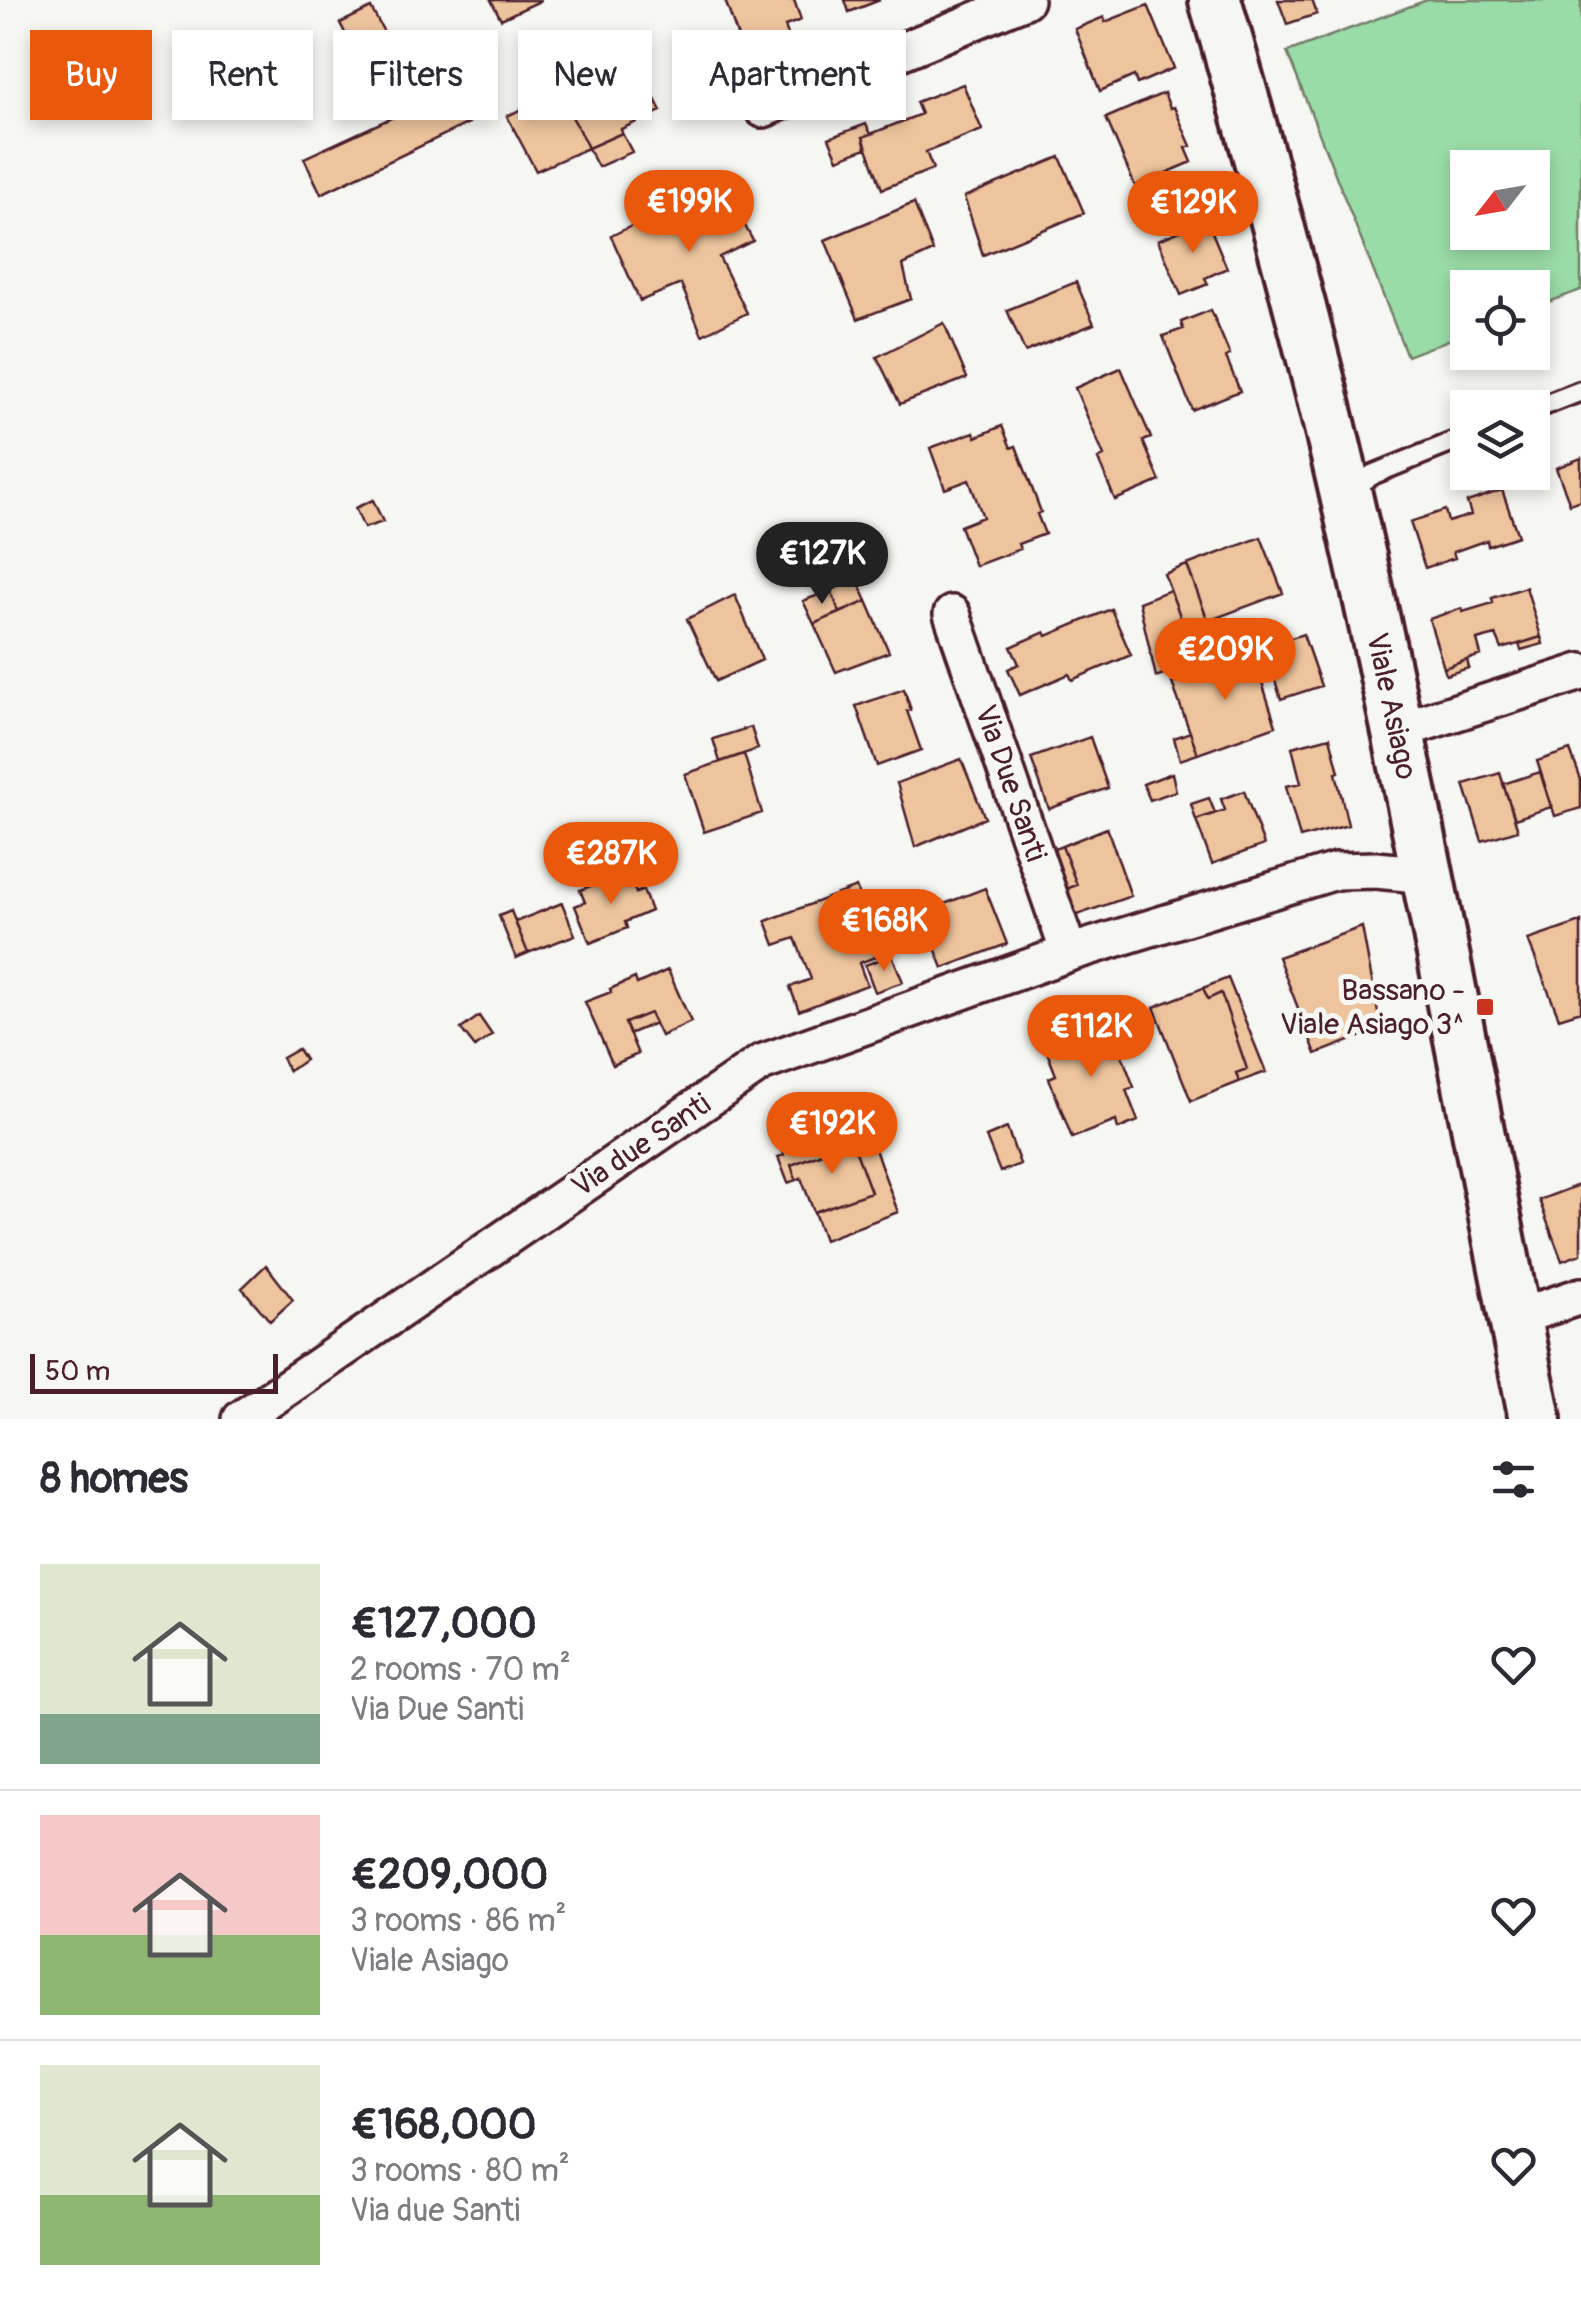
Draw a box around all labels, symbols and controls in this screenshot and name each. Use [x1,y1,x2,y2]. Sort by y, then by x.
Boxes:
chip: Buy [30,30,152,120]
chip: Rent [172,30,313,120]
chip: Filters [333,30,498,120]
chip: New [518,30,652,120]
chip: Apartment [672,30,906,120]
north arrow [1450,150,1550,250]
map controls [1450,150,1550,490]
pin: €199K [619,170,759,255]
pin: €129K [1123,171,1263,256]
text: €199K [646,182,732,222]
text: €129K [1149,183,1237,223]
button: locate [1450,270,1550,370]
button: layers [1450,390,1550,490]
pin: €127K [752,522,892,607]
text: €127K [778,534,866,574]
pin: €209K [1155,618,1295,703]
street label: Viale Asiago [1358,629,1425,783]
text: €209K [1177,630,1273,670]
street label: Via Due Santi [966,700,1055,866]
pin: €287K [541,822,681,907]
text: €287K [565,834,657,874]
pin: €168K [814,889,954,974]
text: €168K [840,901,928,941]
place label: Bassano - Viale Asiago 3^ [1280,972,1465,1043]
pin: €112K [1021,995,1161,1080]
marker: Bassano - Viale Asiago 3^ [1474,996,1496,1018]
text: €112K [1049,1007,1133,1047]
street label: Via due Santi [565,1085,718,1205]
pin: €192K [762,1092,902,1177]
text: €192K [788,1104,876,1144]
scale bar [30,1349,278,1394]
text: 50 m [45,1354,110,1389]
icon: filters [1486,1452,1541,1507]
text: 8 homes [40,1453,188,1505]
text: €127,000 [350,1598,537,1650]
icon: home [120,1604,240,1724]
icon: heart [1486,1637,1541,1692]
text: 2 rooms · 70 m² [350,1650,571,1690]
text: Via Due Santi [350,1690,524,1730]
text: €209,000 [350,1849,548,1901]
icon: home [120,1855,240,1975]
icon: heart [1486,1888,1541,1943]
text: 3 rooms · 86 m² [350,1901,567,1941]
text: Viale Asiago [350,1941,509,1981]
text: €168,000 [350,2099,536,2151]
icon: home [120,2105,240,2225]
icon: heart [1486,2138,1541,2193]
text: 3 rooms · 80 m² [350,2151,570,2191]
text: Via due Santi [350,2191,520,2231]

